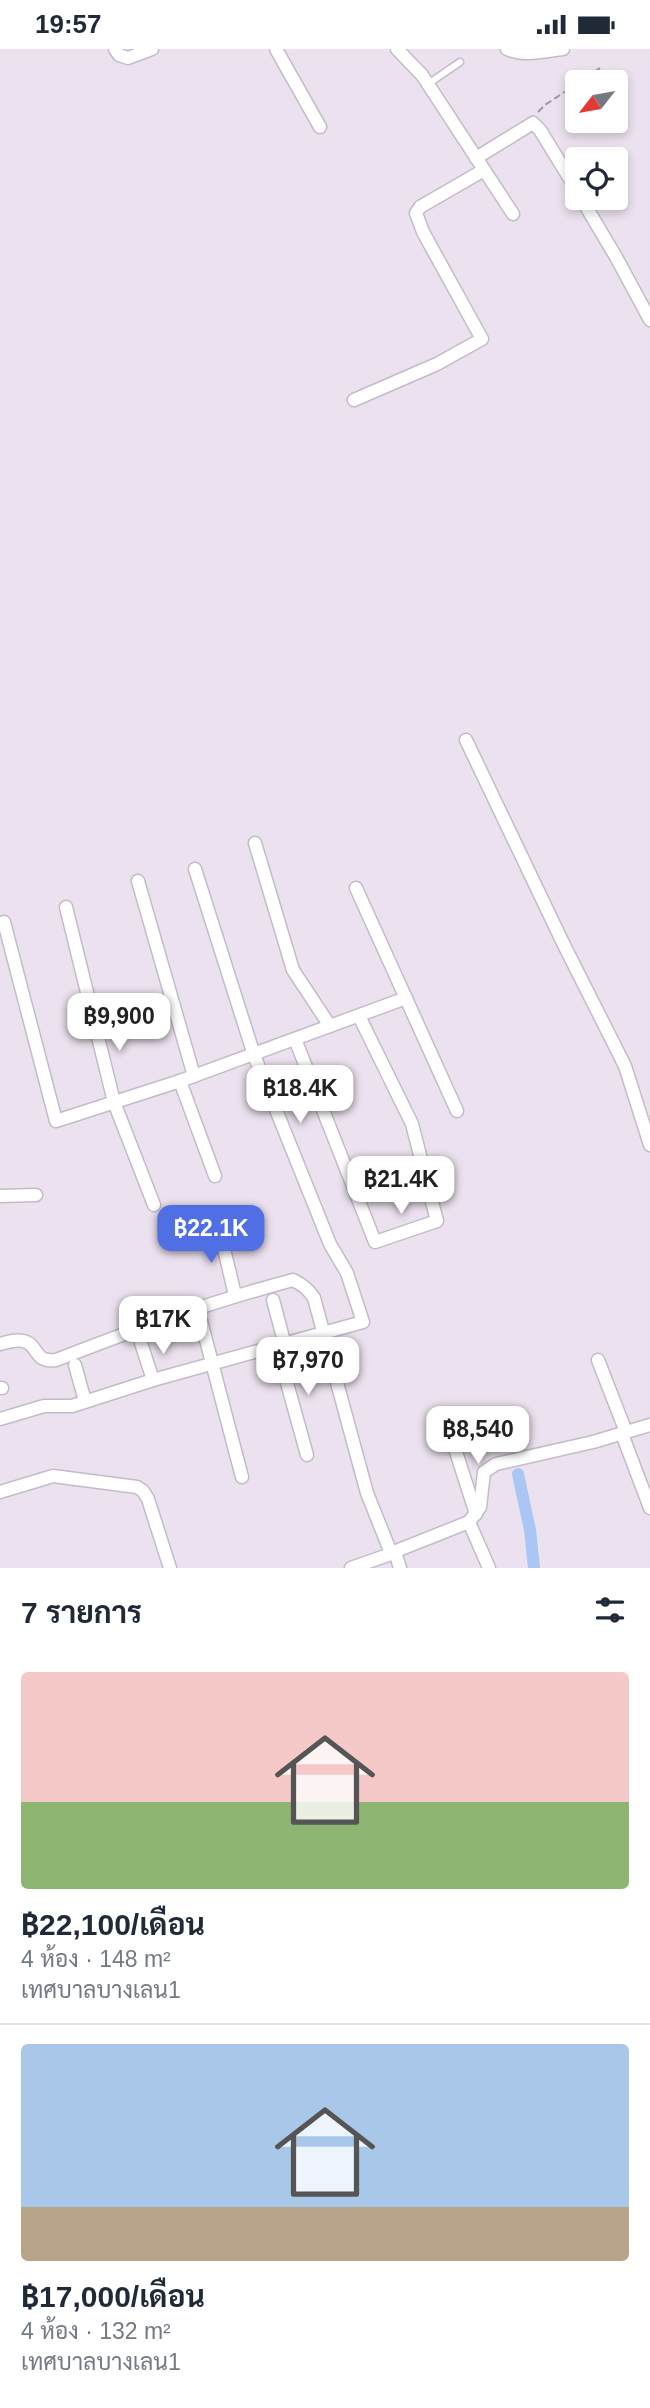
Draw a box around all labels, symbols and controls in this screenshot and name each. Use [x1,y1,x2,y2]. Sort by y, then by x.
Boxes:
text: 19:57 [35,9,102,39]
north arrow [565,70,628,133]
map controls [565,70,628,210]
button: locate [565,147,628,210]
pin: ฿9,900 [62,993,176,1053]
text: ฿9,900 [83,1003,155,1029]
pin: ฿18.4K [243,1065,357,1125]
text: ฿18.4K [262,1075,338,1101]
pin: ฿21.4K [344,1157,458,1216]
text: ฿21.4K [363,1166,439,1192]
pin: ฿22.1K [154,1205,268,1265]
text: ฿22.1K [173,1215,249,1241]
pin: ฿17K [122,1297,204,1356]
text: ฿17K [135,1306,191,1332]
pin: ฿7,970 [251,1337,365,1397]
text: ฿7,970 [272,1347,344,1373]
pin: ฿8,540 [421,1407,535,1466]
text: ฿8,540 [442,1416,514,1442]
icon: filters [591,1591,629,1629]
text: 7 รายการ [21,1596,142,1629]
icon: home [262,1717,388,1843]
text: ฿22,100/เดือน [21,1908,205,1941]
text: 4 ห้อง · 148 m² [21,1946,171,1972]
text: เทศบาลบางเลน1 [21,1977,181,2003]
icon: home [262,2089,388,2215]
text: ฿17,000/เดือน [21,2280,205,2313]
text: 4 ห้อง · 132 m² [21,2318,171,2344]
text: เทศบาลบางเลน1 [21,2349,181,2375]

